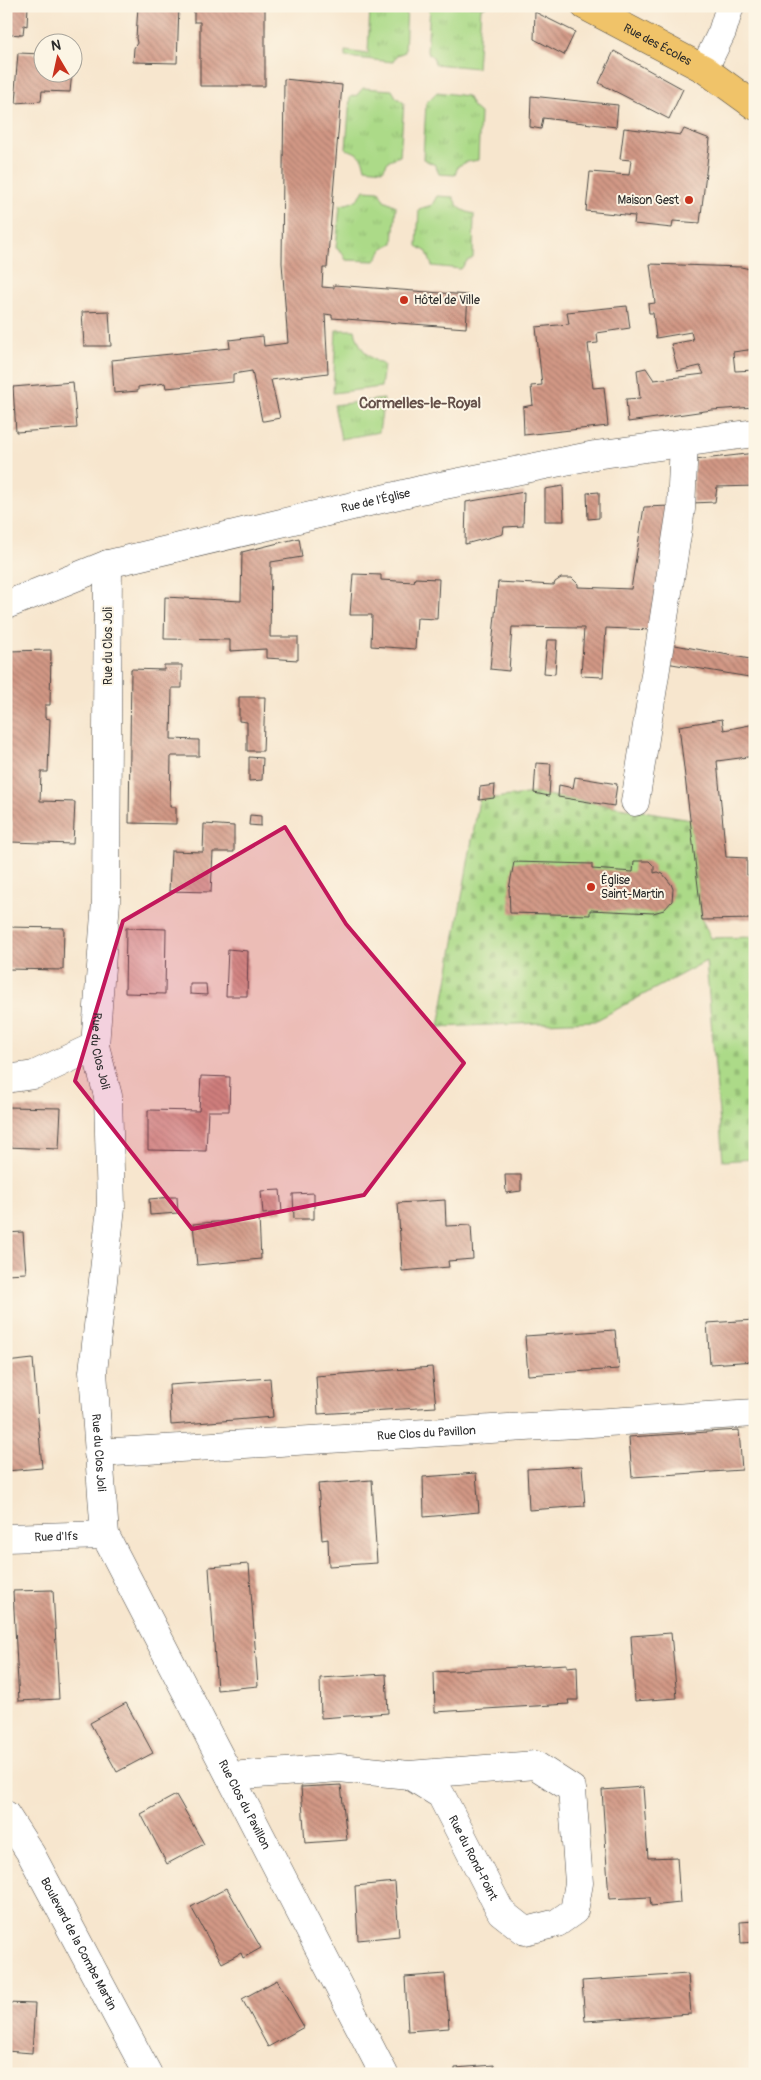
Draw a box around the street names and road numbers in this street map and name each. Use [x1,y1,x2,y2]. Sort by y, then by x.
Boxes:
street label: Rue des Écoles [621,21,694,69]
street label: Rue de l'Église [340,486,412,516]
street label: Rue du Clos Joli [101,607,116,685]
street label: Rue du Clos Joli [87,1012,113,1091]
street label: Rue du Clos Joli [88,1413,109,1492]
street label: Rue Clos du Pavillon [377,1423,476,1444]
street label: Rue d'Ifs [34,1529,79,1545]
street label: Rue Clos du Pavillon [215,1757,274,1852]
street label: Rue du Rond-Point [445,1813,501,1903]
street label: Boulevard de la Combe Martin [37,1875,120,2013]

